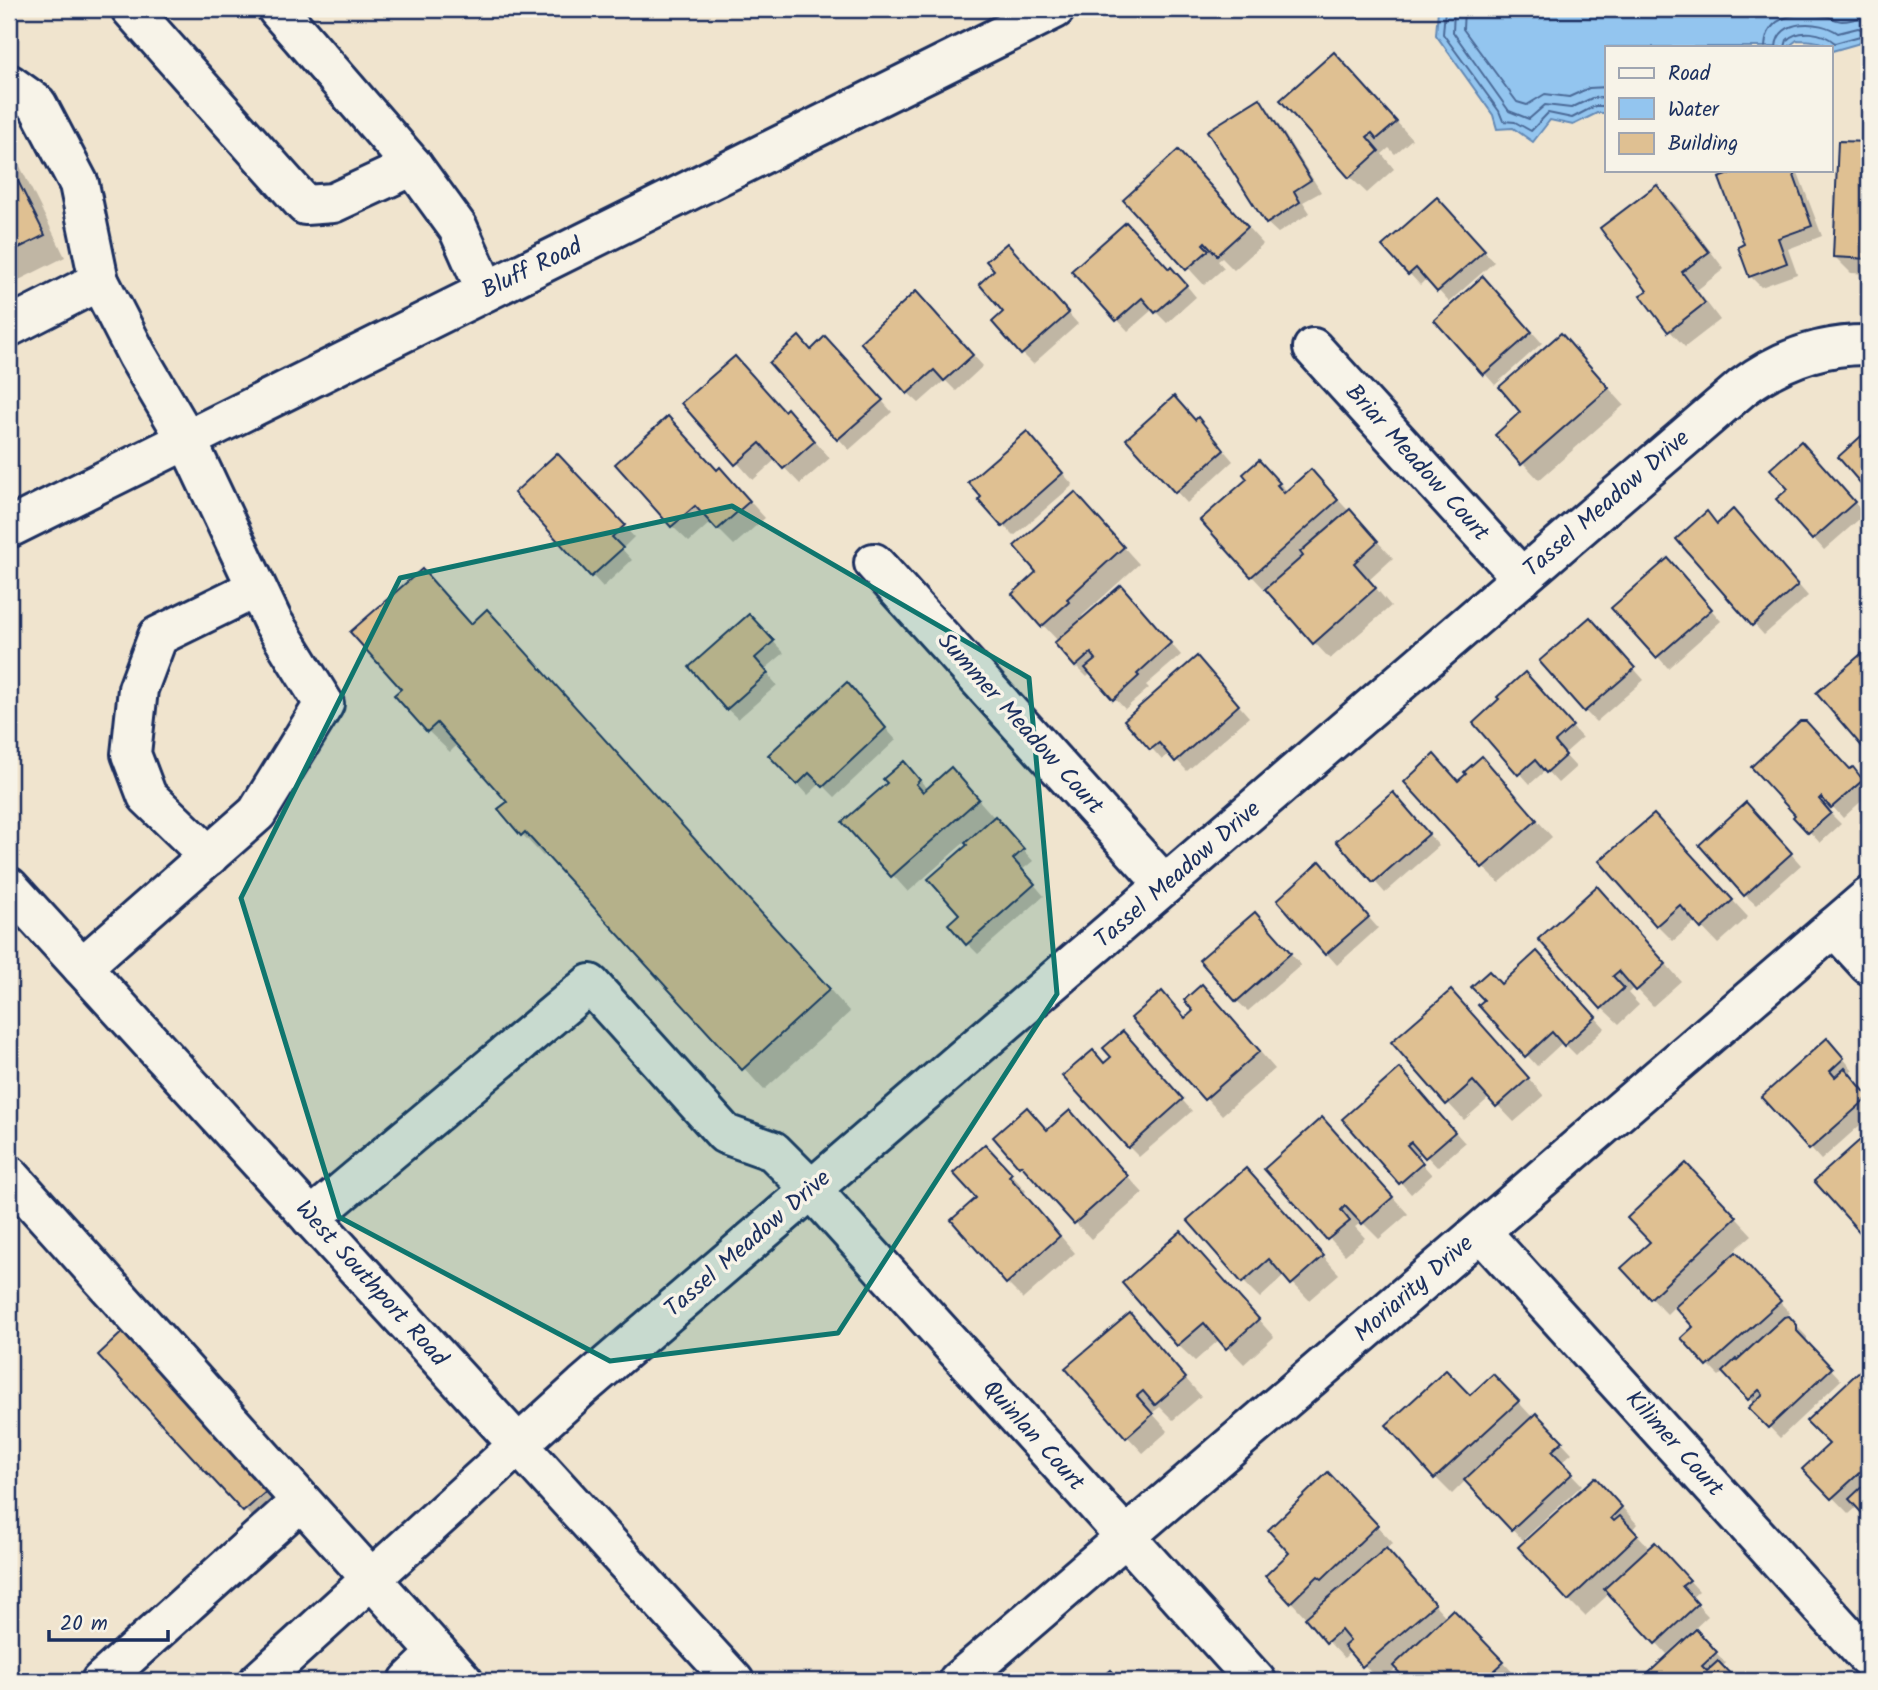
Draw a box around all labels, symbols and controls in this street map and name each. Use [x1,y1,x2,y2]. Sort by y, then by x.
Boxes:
legend [1605,46,1832,172]
text: Road [1668,58,1711,91]
text: Water [1668,94,1720,127]
text: Building [1668,128,1738,161]
street label: Bluff Road [475,227,590,310]
street label: Briar Meadow Court [1335,375,1499,551]
street label: Tassel Meadow Drive [1515,420,1699,588]
street label: Summer Meadow Court [927,624,1113,825]
street label: Tassel Meadow Drive [1086,791,1270,959]
street label: Tassel Meadow Drive [656,1160,840,1328]
street label: West Southport Road [285,1192,458,1377]
street label: Moriarity Drive [1345,1225,1483,1352]
street label: Quinlan Court [972,1371,1094,1501]
street label: Kilimer Court [1615,1382,1733,1507]
scale bar [49,1599,168,1643]
text: 20 m [60,1608,108,1641]

